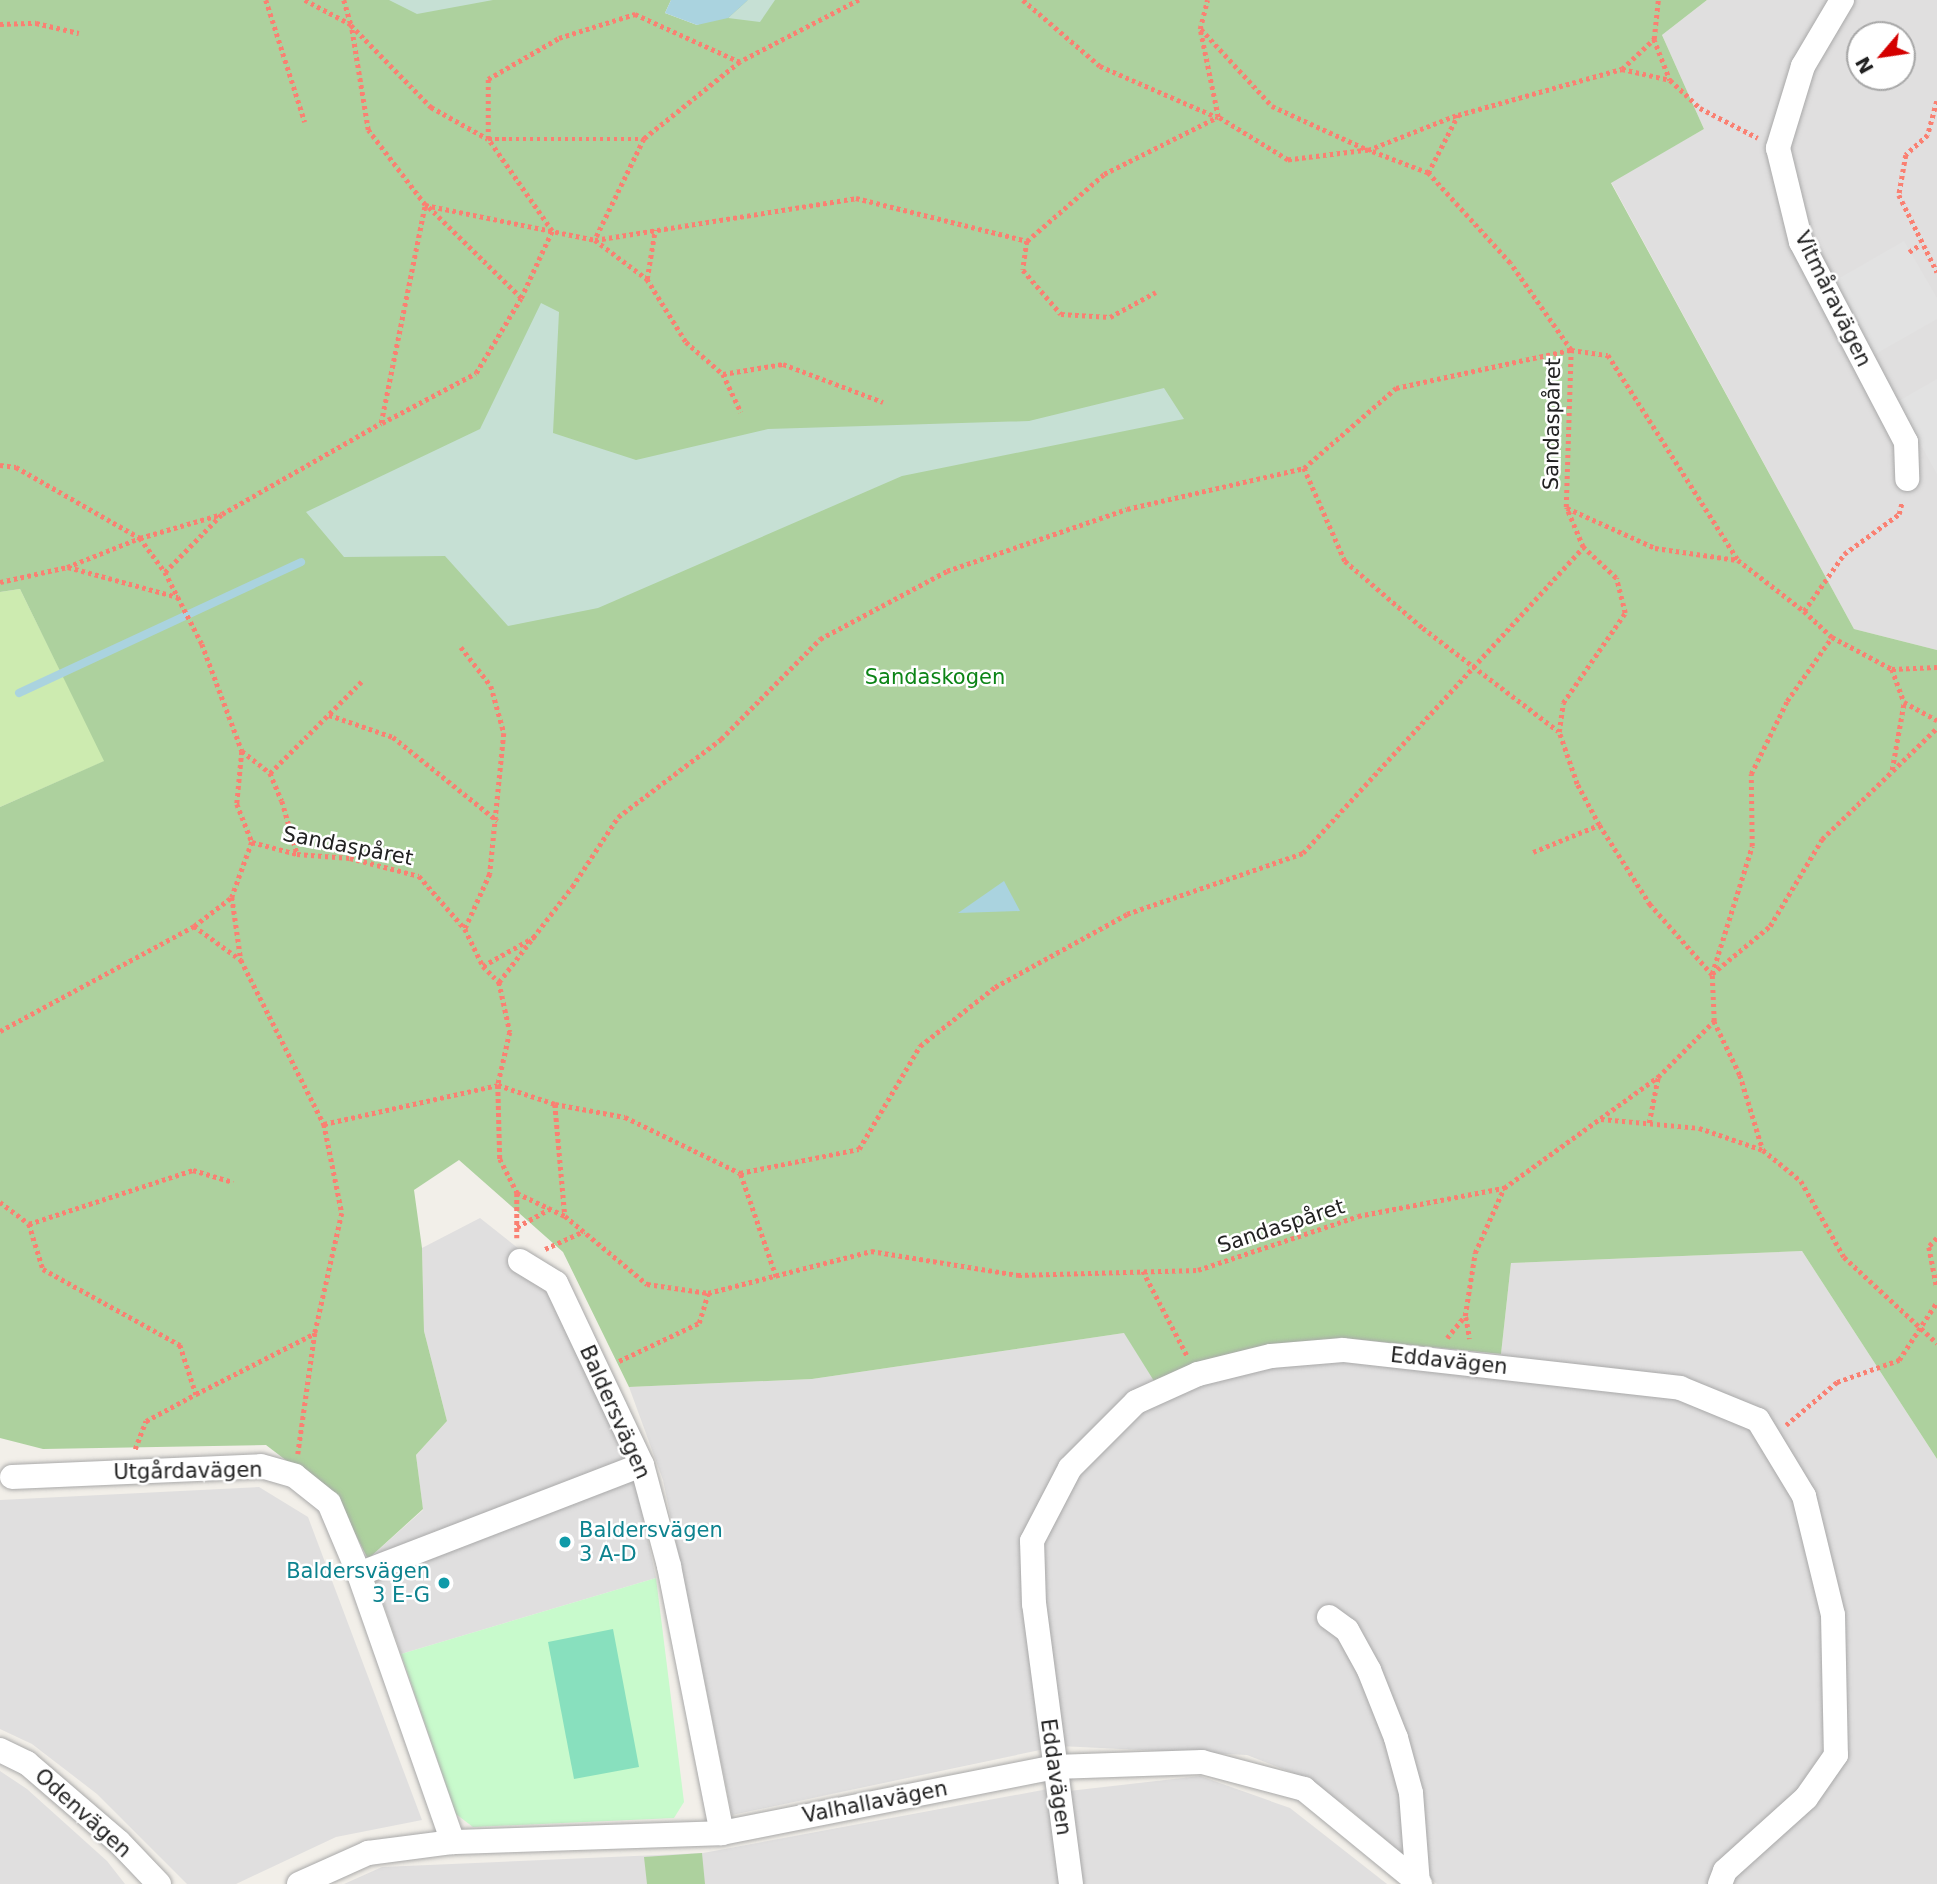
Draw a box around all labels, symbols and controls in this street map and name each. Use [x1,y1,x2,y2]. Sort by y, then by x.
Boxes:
north arrow [1846,21,1916,91]
text: N [1851,53,1878,78]
street label: Vitmåravägen [1789,227,1877,371]
street label: Sandaspåret [1538,358,1566,490]
park label: Sandaskogen [865,664,1005,690]
street label: Sandaspåret [281,821,415,871]
street label: Sandaspåret [1214,1194,1348,1258]
street label: Baldersvägen [574,1341,656,1483]
street label: Eddavägen [1389,1342,1509,1380]
street label: Utgårdavägen [113,1457,263,1485]
place label: Baldersvägen 3 A-D [579,1517,723,1567]
marker: Baldersvägen 3 A-D [557,1534,573,1550]
place label: Baldersvägen 3 E-G [286,1558,430,1608]
marker: Baldersvägen 3 E-G [436,1575,452,1591]
street label: Eddavägen [1035,1717,1077,1837]
street label: Odenvägen [30,1763,136,1863]
street label: Valhallavägen [800,1776,950,1828]

